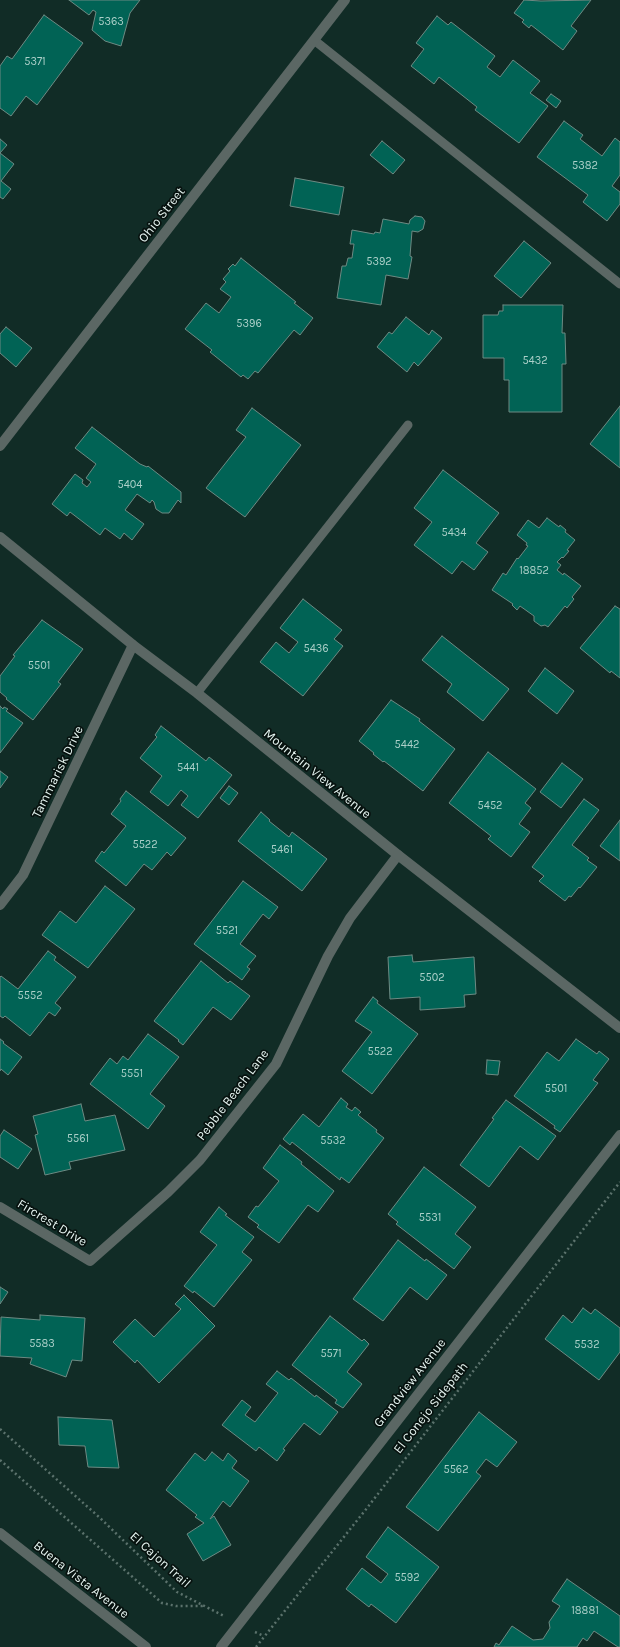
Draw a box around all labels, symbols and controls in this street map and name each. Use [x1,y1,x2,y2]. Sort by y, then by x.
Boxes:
house number: 5363 [98,15,124,29]
house number: 5371 [24,55,46,69]
house number: 5382 [572,159,598,173]
street label: Ohio Street [136,184,188,246]
house number: 5392 [366,255,392,269]
house number: 5396 [236,317,262,331]
house number: 5432 [522,354,548,368]
house number: 5404 [117,478,143,492]
house number: 5434 [442,526,466,540]
house number: 18852 [519,564,549,578]
house number: 5436 [303,642,329,656]
house number: 5501 [28,659,50,673]
street label: Tammarisk Drive [29,724,87,820]
street label: Mountain View Avenue [260,726,374,822]
house number: 5442 [395,738,419,752]
house number: 5441 [177,761,199,775]
house number: 5452 [478,799,502,813]
house number: 5522 [132,838,158,852]
house number: 5461 [271,843,293,857]
house number: 5521 [216,924,238,938]
house number: 5502 [419,971,445,985]
house number: 5552 [17,989,43,1003]
house number: 5522 [367,1045,393,1059]
street label: Pebble Beach Lane [194,1046,272,1144]
house number: 5551 [121,1067,143,1081]
house number: 5501 [545,1082,567,1096]
house number: 5561 [67,1132,89,1146]
house number: 5532 [320,1134,346,1148]
street label: Fircrest Drive [14,1196,90,1250]
house number: 5531 [419,1211,441,1225]
street label: Grandview Avenue [371,1336,449,1430]
house number: 5583 [29,1337,55,1351]
house number: 5532 [574,1338,600,1352]
house number: 5571 [320,1347,342,1361]
street label: El Conejo Sidepath [391,1359,471,1457]
house number: 5562 [443,1463,469,1477]
street label: El Cajon Trail [126,1529,194,1591]
street label: Buena Vista Avenue [30,1538,132,1622]
house number: 5592 [394,1571,420,1585]
house number: 18881 [571,1604,599,1618]

